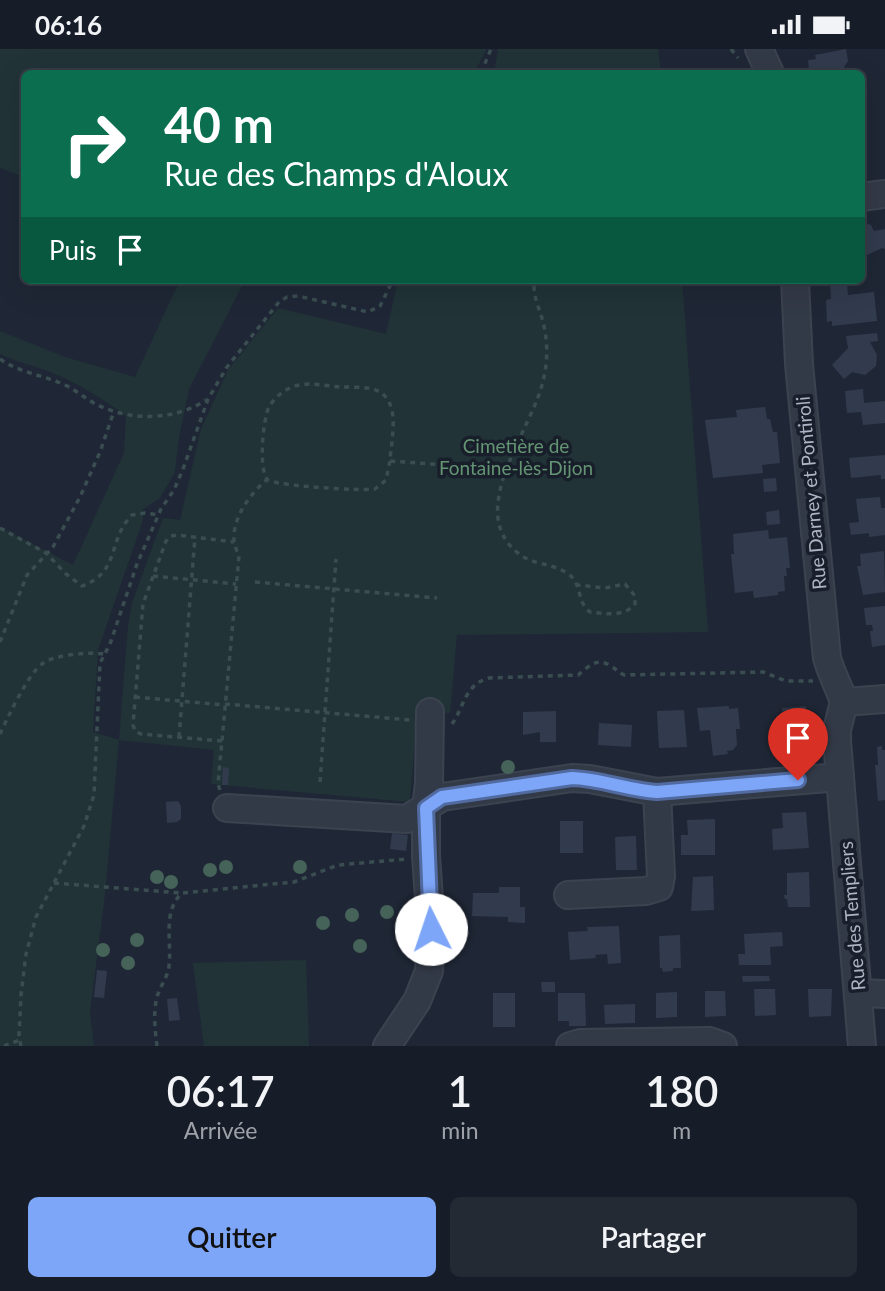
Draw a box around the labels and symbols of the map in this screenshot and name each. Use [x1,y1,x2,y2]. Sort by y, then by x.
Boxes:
street label: Rue Darney et Pontiroli [791,395,830,591]
park label: Cimetière de Fontaine-lès-Dijon [439,434,593,479]
pin [768,708,828,780]
street label: Rue des Templiers [834,841,869,992]
position arrow [394,892,468,966]

